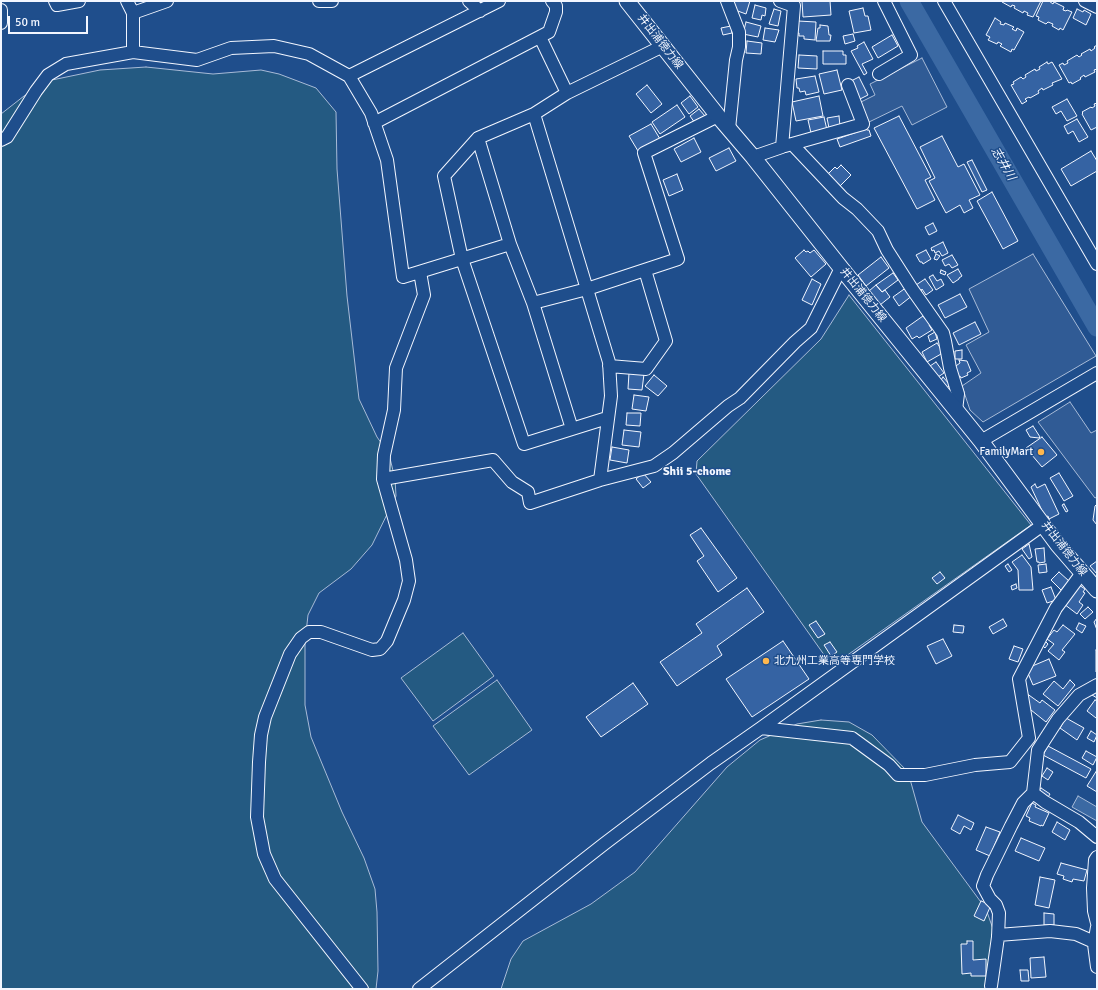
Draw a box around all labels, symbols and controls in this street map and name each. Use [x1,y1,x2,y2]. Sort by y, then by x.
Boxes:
scale bar [10,8,90,34]
street label: 井出浦徳力線 [634,12,686,72]
text: 50 m [15,15,40,30]
water label: 志井川 [988,145,1018,183]
street label: 井出浦徳力線 [837,265,889,325]
place label: FamilyMart [979,445,1033,459]
marker: FamilyMart [1036,447,1046,457]
district label: Shii 5-chome [663,465,731,479]
street label: 井出浦徳力線 [1038,519,1090,579]
place label: 北九州工業高等専門学校 [774,654,895,668]
marker: 北九州工業高等専門学校 [761,656,771,666]

